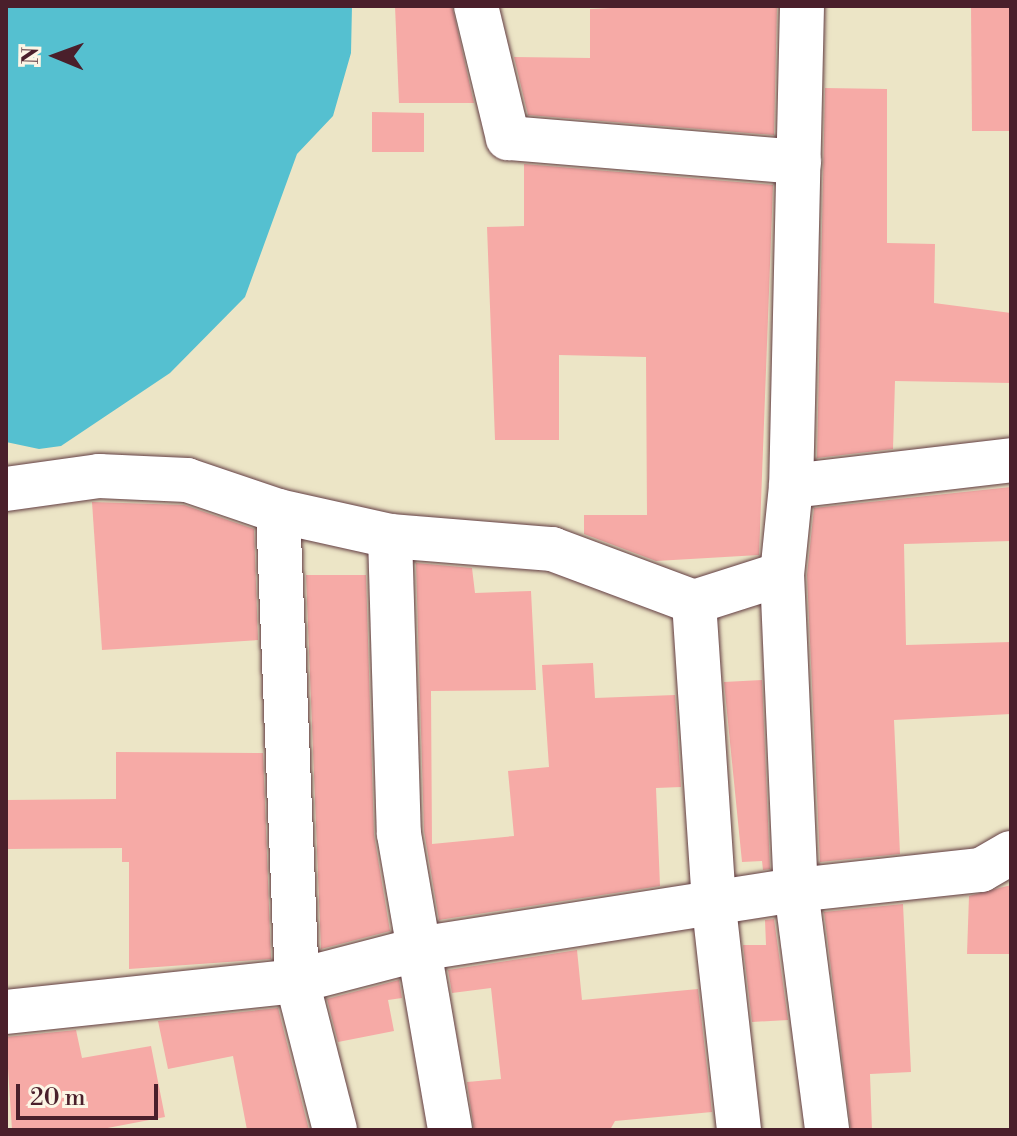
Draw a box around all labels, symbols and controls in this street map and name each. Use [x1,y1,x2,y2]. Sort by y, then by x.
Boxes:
north arrow [16,16,96,96]
text: N [18,47,45,65]
scale bar [20,1068,162,1118]
text: 20 m [30,1083,86,1113]

